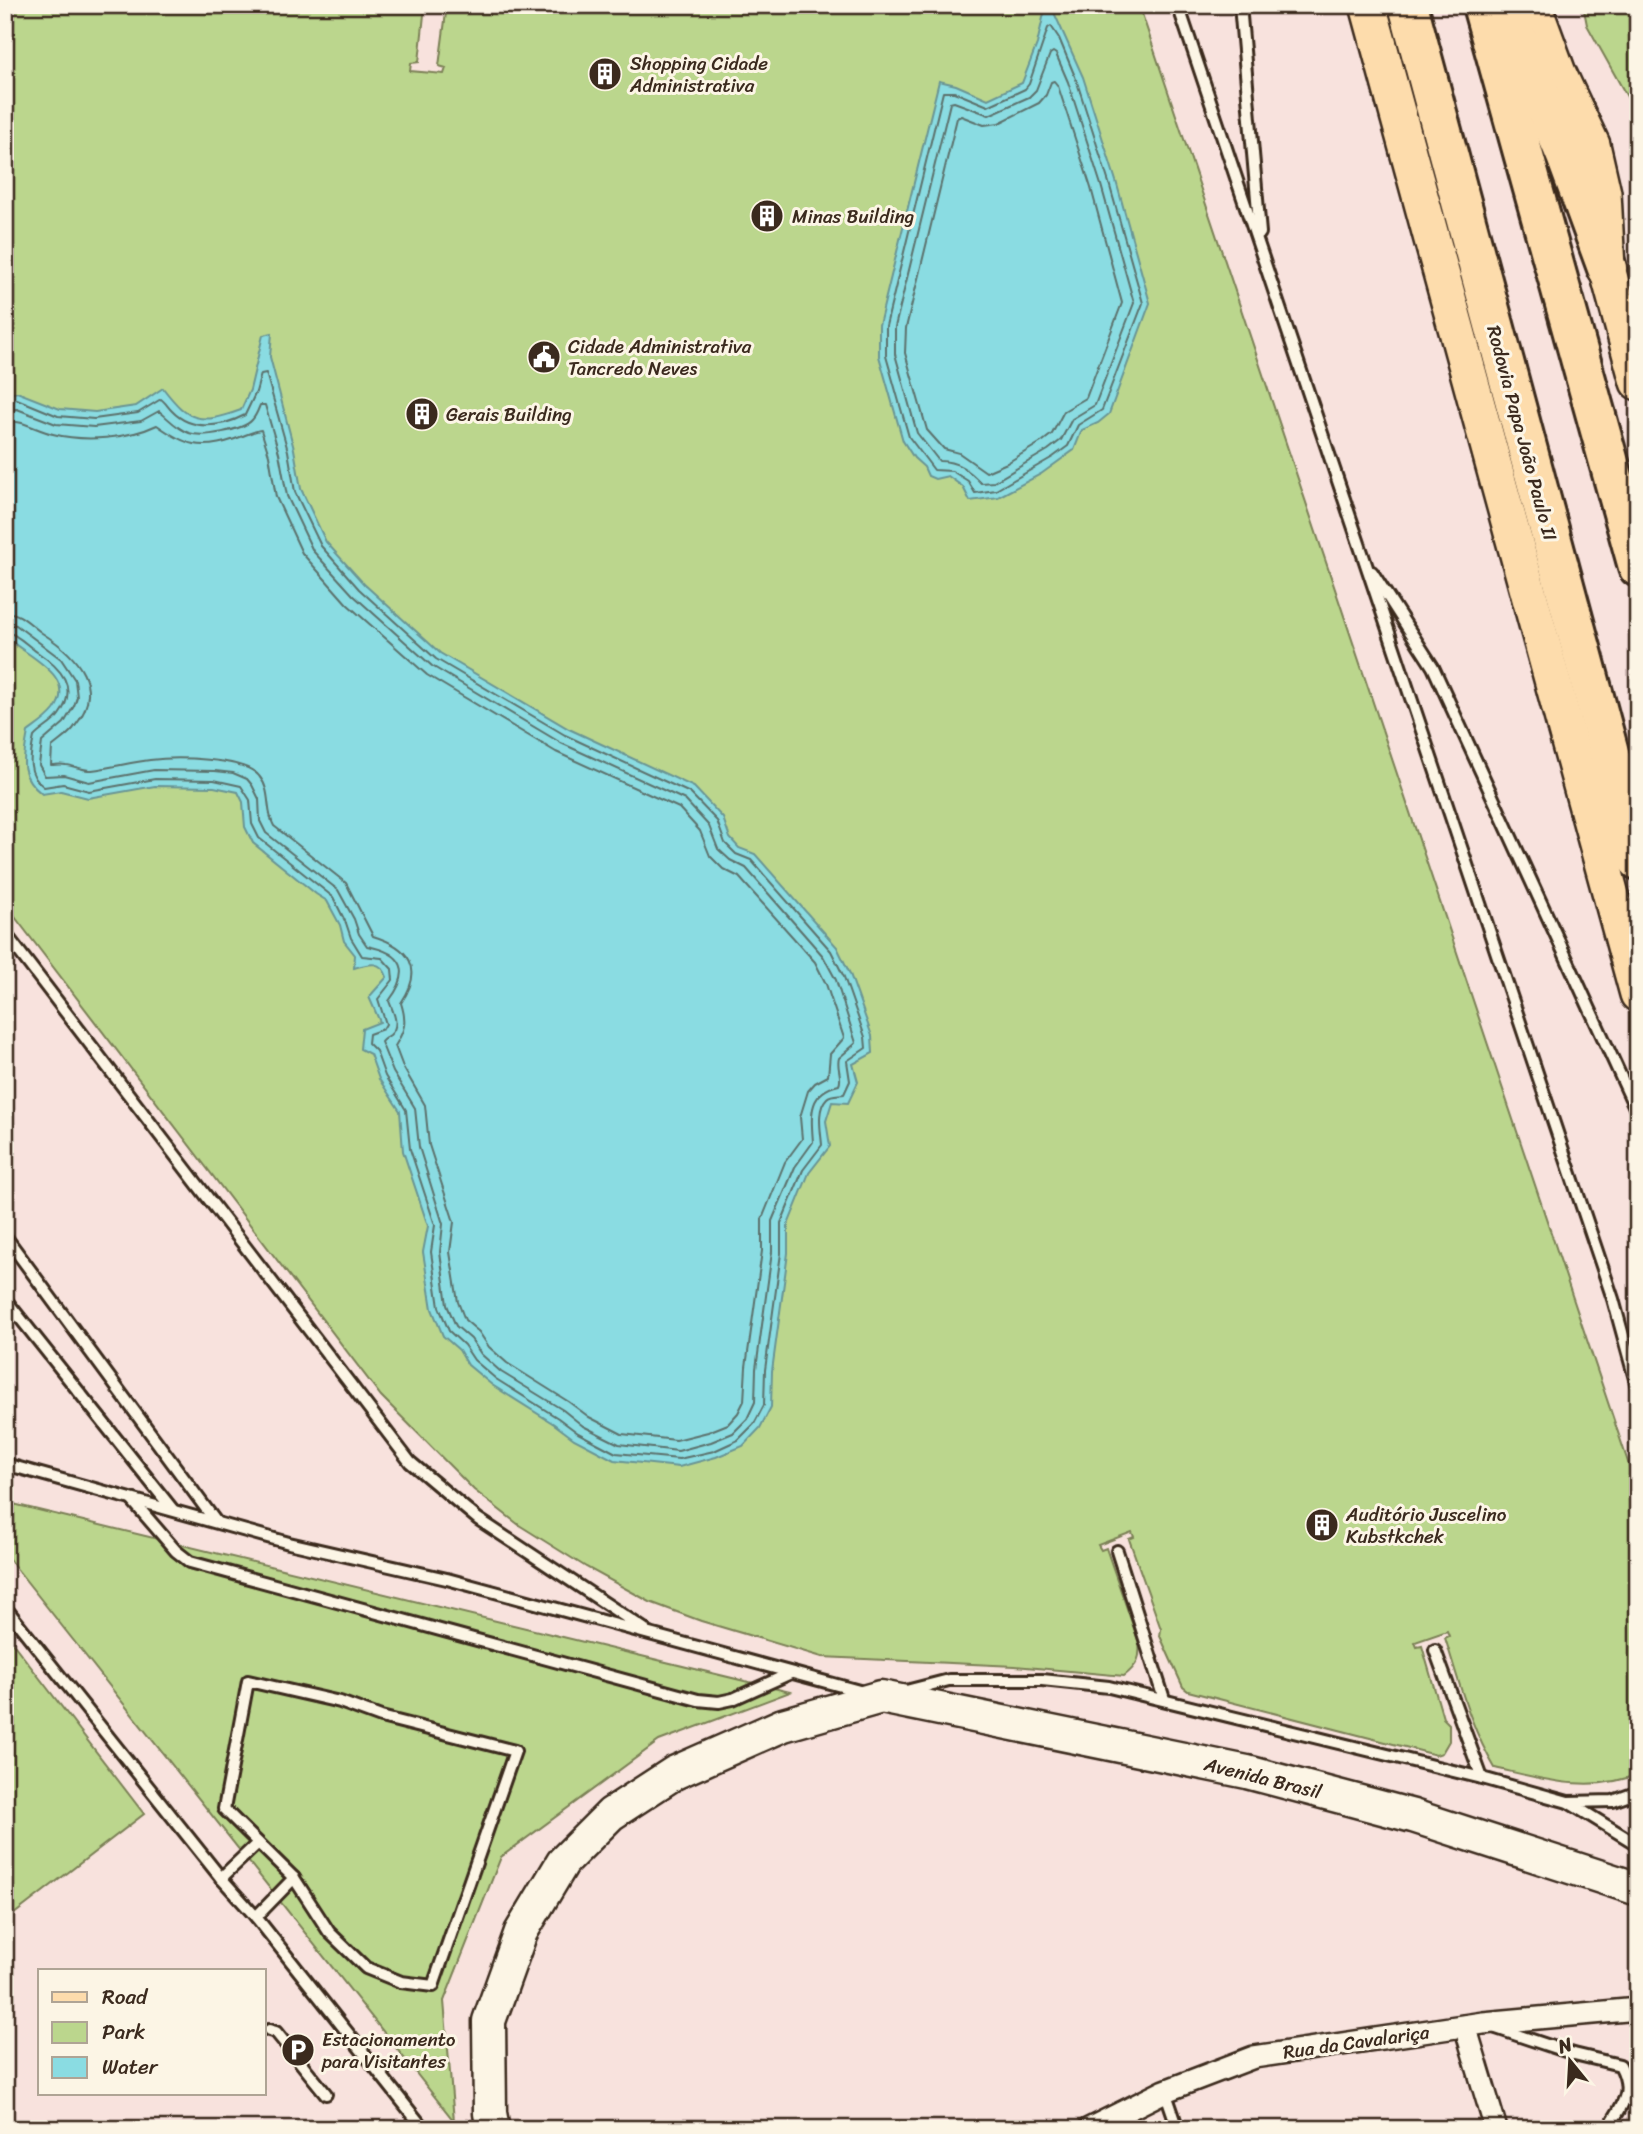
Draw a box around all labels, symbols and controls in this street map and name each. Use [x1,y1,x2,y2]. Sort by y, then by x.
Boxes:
place label: Shopping Cidade Administrativa [629,47,768,102]
building icon: Shopping Cidade Administrativa [586,55,624,93]
building icon: Minas Building [748,197,786,235]
place label: Minas Building [792,200,914,233]
street label: Rodovia Papa João Paulo II [1477,322,1567,544]
place label: Cidade Administrativa Tancredo Neves [568,330,752,385]
public building icon: Cidade Administrativa Tancredo Neves [525,338,563,376]
building icon: Gerais Building [403,395,441,433]
place label: Gerais Building [446,398,572,431]
place label: Auditório Juscelino Kubstkchek [1345,1498,1507,1553]
building icon: Auditório Juscelino Kubstkchek [1303,1506,1341,1544]
street label: Avenida Brasil [1200,1747,1326,1809]
legend [38,1969,266,2096]
text: Road [102,1978,149,2016]
text: Park [102,2013,145,2051]
street label: Rua da Cavalariça [1281,2015,1432,2069]
place label: Estacionamento para Visitantes [321,2023,455,2078]
north arrow [1534,2025,1604,2096]
text: N [1553,2027,1577,2063]
parking icon: Estacionamento para Visitantes [279,2031,317,2069]
text: Water [102,2048,159,2086]

